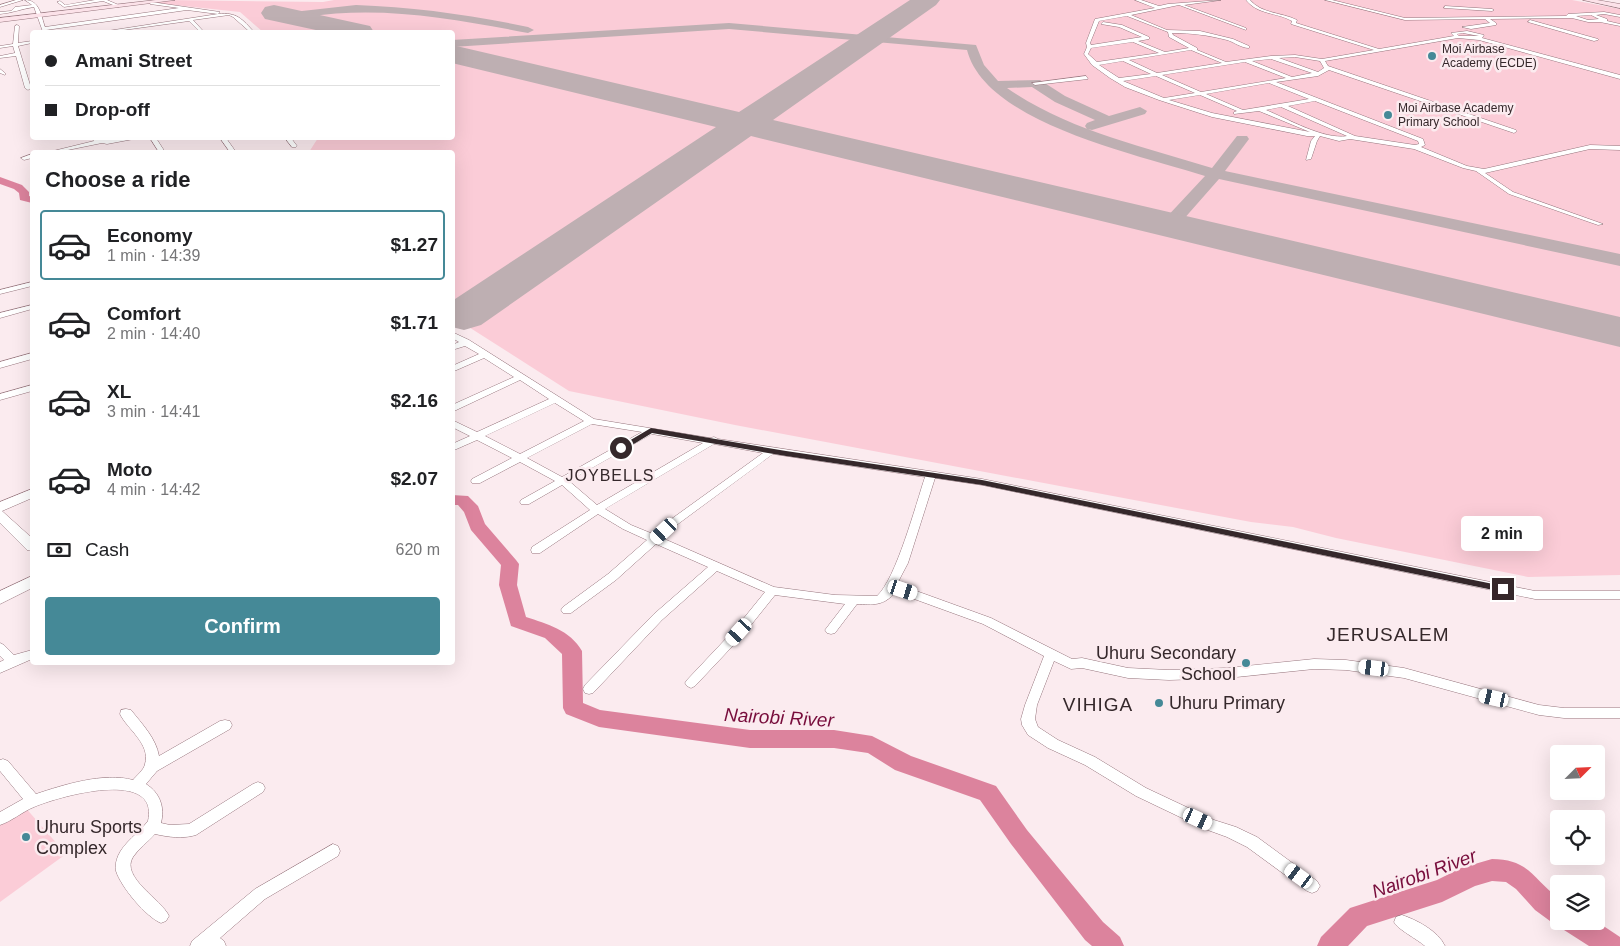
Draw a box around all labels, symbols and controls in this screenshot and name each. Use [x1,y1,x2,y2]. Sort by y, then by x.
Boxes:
place label: Moi Airbase Academy (ECDE) [1442,42,1537,70]
text: Amani Street [75,50,192,71]
marker: Moi Airbase Academy (ECDE) [1426,50,1438,62]
text: Drop-off [75,99,150,120]
place label: Moi Airbase Academy Primary School [1398,101,1513,129]
marker: Moi Airbase Academy Primary School [1382,109,1394,121]
text: Choose a ride [45,167,190,192]
icon: car [47,223,92,268]
text: Economy [107,225,193,246]
text: $1.27 [390,234,438,255]
text: 1 min · 14:39 [107,247,200,264]
icon: car [47,301,92,346]
text: Comfort [107,303,181,324]
text: $1.71 [390,312,438,333]
text: 2 min · 14:40 [107,325,200,342]
icon: car [47,379,92,424]
text: XL [107,381,131,402]
text: $2.16 [390,390,438,411]
text: 3 min · 14:41 [107,403,200,420]
route start [610,437,632,459]
icon: car [47,457,92,502]
text: Moto [107,459,152,480]
district label: JOYBELLS [566,467,654,484]
text: $2.07 [390,468,438,489]
text: 4 min · 14:42 [107,481,200,498]
car [647,515,680,547]
callout: 2 min [1462,516,1544,552]
text: 2 min [1481,525,1523,542]
icon: cash [45,536,73,564]
text: Cash [85,539,129,560]
text: 620 m [396,541,440,558]
car [886,578,919,602]
route end [1492,578,1514,600]
button: Confirm [45,597,440,655]
car [723,616,754,648]
district label: JERUSALEM [1326,624,1450,645]
place label: Uhuru Secondary School [1096,643,1236,684]
marker: Uhuru Secondary School [1240,657,1252,669]
car [1358,659,1389,677]
car [1477,687,1510,709]
place label: Uhuru Primary [1169,693,1285,713]
district label: VIHIGA [1063,694,1133,715]
marker: Uhuru Primary [1153,697,1165,709]
water label: Nairobi River [724,704,835,731]
north arrow [1550,745,1605,800]
map controls [1550,745,1605,930]
car [1181,806,1214,832]
button: locate [1550,810,1605,865]
place label: Uhuru Sports Complex [36,817,142,858]
marker: Uhuru Sports Complex [20,831,32,843]
water label: Nairobi River [1369,845,1480,902]
car [1282,861,1315,891]
button: layers [1550,875,1605,930]

